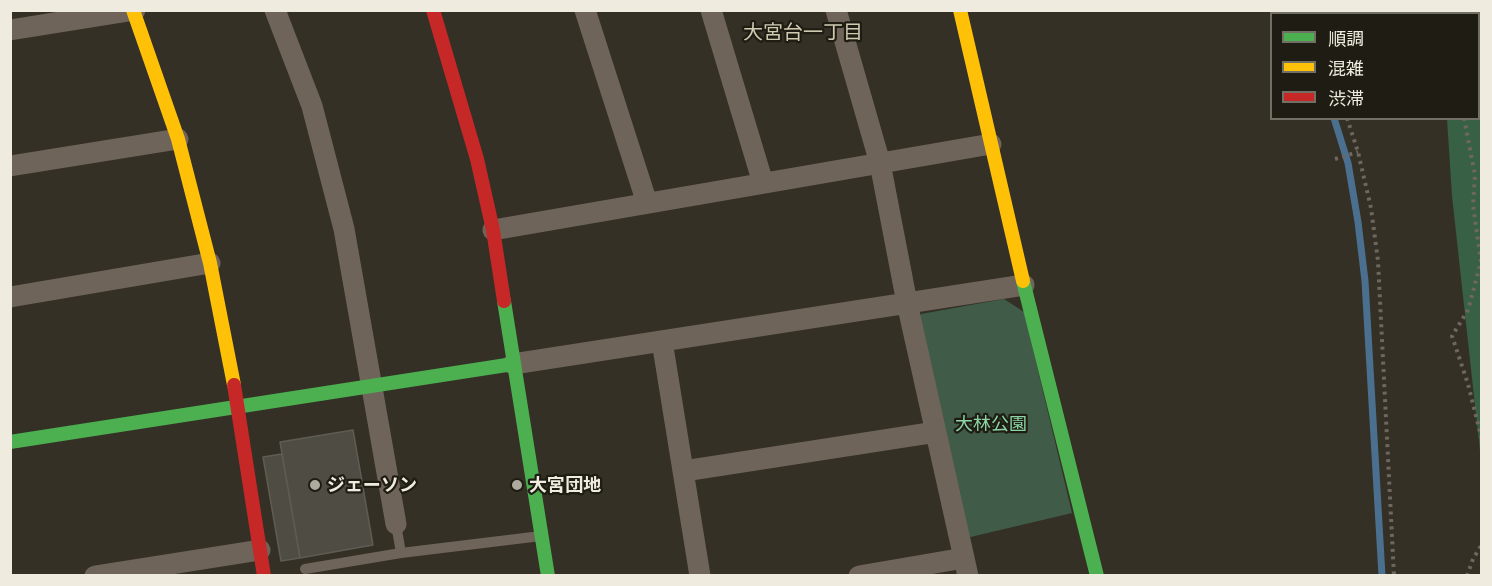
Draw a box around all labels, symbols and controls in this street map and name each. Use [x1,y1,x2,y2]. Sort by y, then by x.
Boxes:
legend [1270,12,1480,120]
district label: 大宮台一丁目 [743,21,863,45]
text: 順調 [1328,28,1364,49]
text: 混雑 [1328,58,1364,79]
text: 渋滞 [1328,88,1364,109]
park label: 大林公園 [955,413,1027,435]
place label: ジェーソン [327,474,417,496]
place label: 大宮団地 [529,474,601,496]
marker: ジェーソン [308,478,322,492]
marker: 大宮団地 [510,478,524,492]

